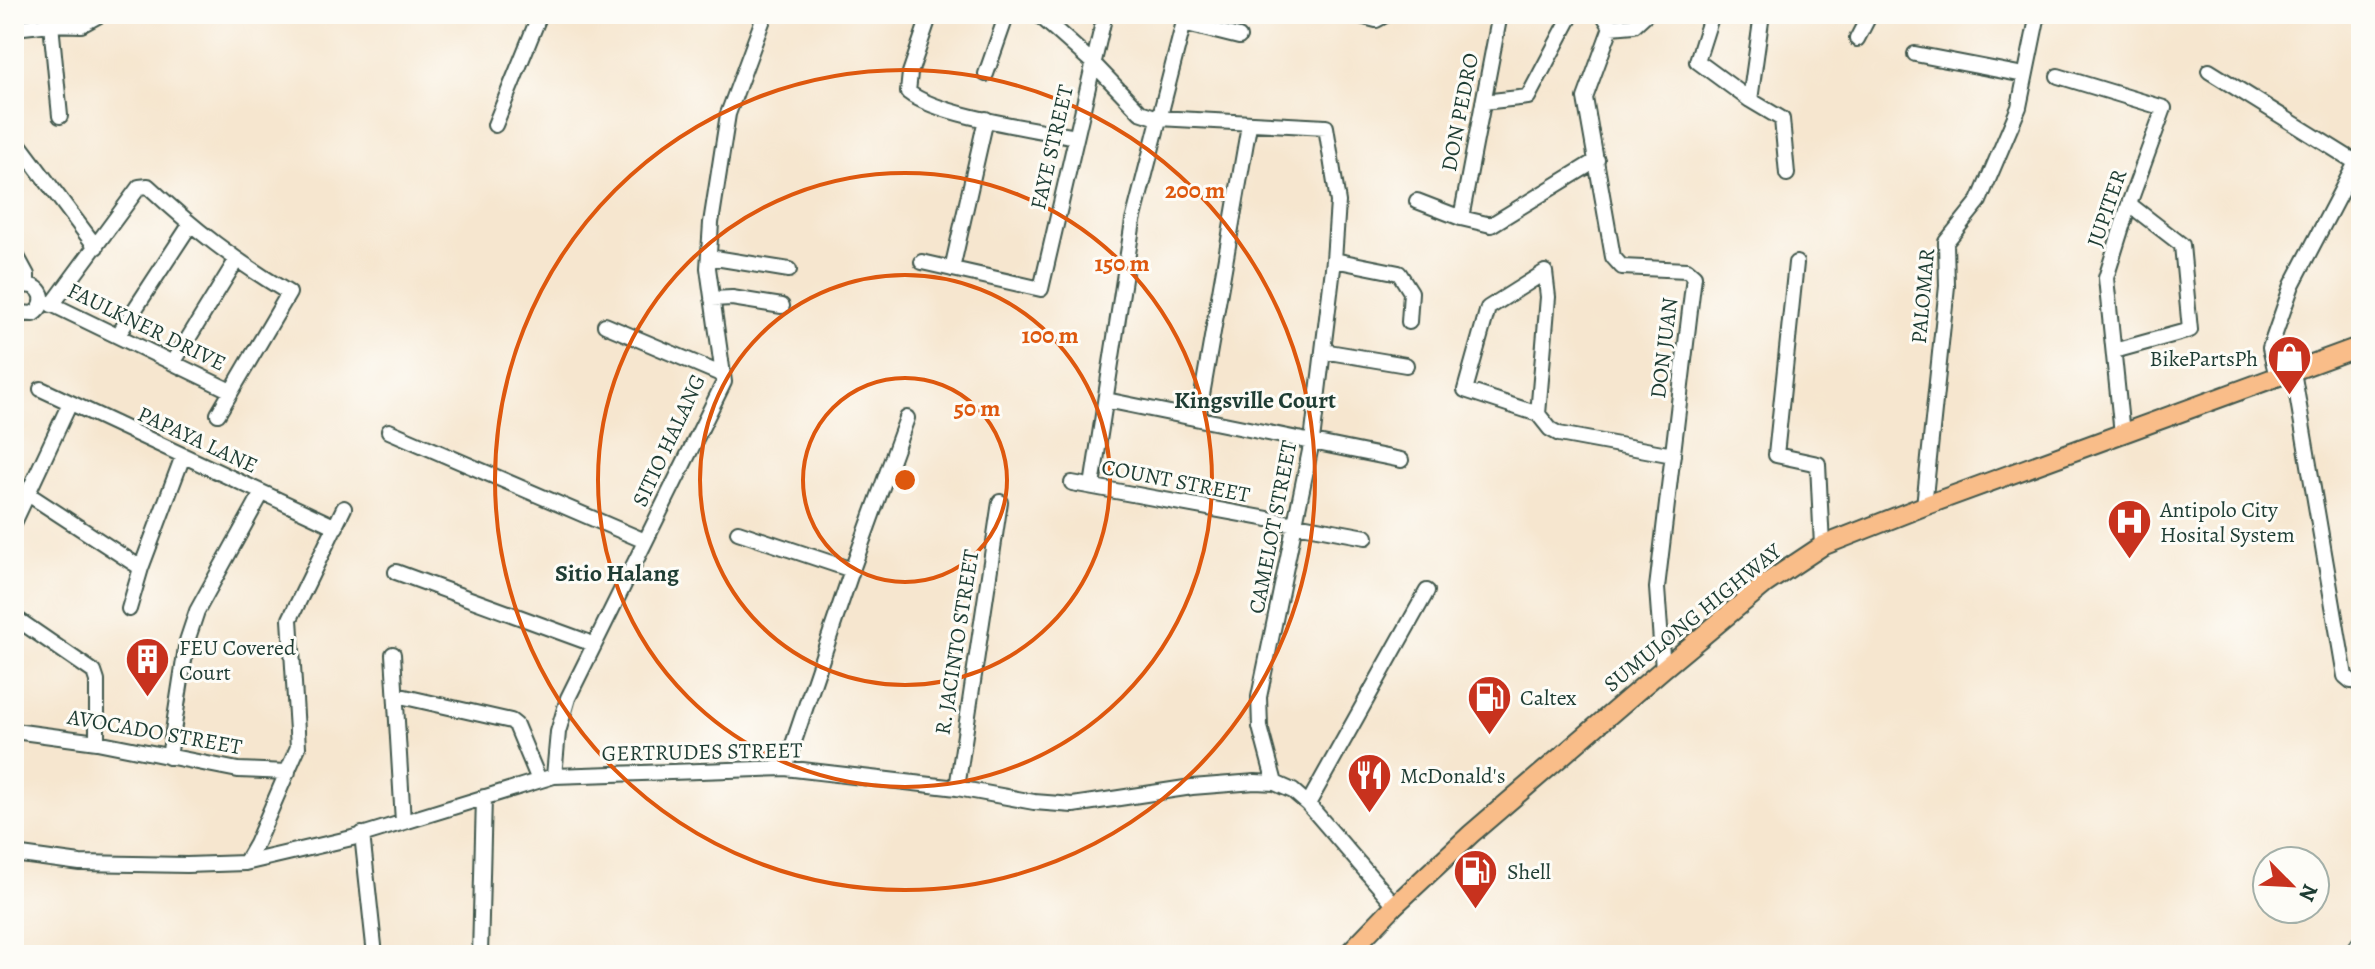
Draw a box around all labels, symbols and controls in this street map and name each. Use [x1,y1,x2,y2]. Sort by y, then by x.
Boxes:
street label: DON PEDRO [1434,50,1486,174]
street label: FAYE STREET [1023,82,1081,213]
street label: JUPITER [2080,165,2134,251]
text: 200 m [1165,174,1225,206]
text: 150 m [1094,247,1150,279]
street label: PALOMAR [1904,247,1942,345]
street label: FAULKNER DRIVE [62,276,231,378]
street label: DON JUAN [1643,296,1685,400]
text: 100 m [1021,319,1079,351]
shop icon: BikePartsPh [2265,334,2313,397]
place label: BikePartsPh [2150,344,2258,374]
street label: SITIO HALANG [625,369,713,512]
district label: Kingsville Court [1174,384,1336,416]
text: 50 m [954,392,1000,424]
street label: PAPAYA LANE [133,399,263,481]
street label: CAMELOT STREET [1241,438,1304,616]
street label: COUNT STREET [1099,452,1253,510]
centre of rings [891,466,919,494]
place label: Antipolo City Hosital System [2159,495,2295,550]
hospital icon: Antipolo City Hosital System [2105,498,2153,561]
street label: SUMULONG HIGHWAY [1597,536,1789,699]
street label: R. JACINTO STREET [928,547,986,737]
district label: Sitio Halang [555,557,680,589]
place label: FEU Covered Court [179,633,296,688]
building icon: FEU Covered Court [124,636,172,699]
fuel station icon: Caltex [1465,673,1513,736]
place label: Caltex [1520,683,1577,713]
street label: AVOCADO STREET [64,702,244,762]
street label: GERTRUDES STREET [601,735,803,769]
restaurant icon: McDonald's [1345,751,1393,814]
place label: McDonald's [1400,761,1506,791]
north arrow [2251,845,2331,925]
fuel station icon: Shell [1452,847,1500,910]
place label: Shell [1507,857,1551,887]
text: N [2291,879,2325,906]

